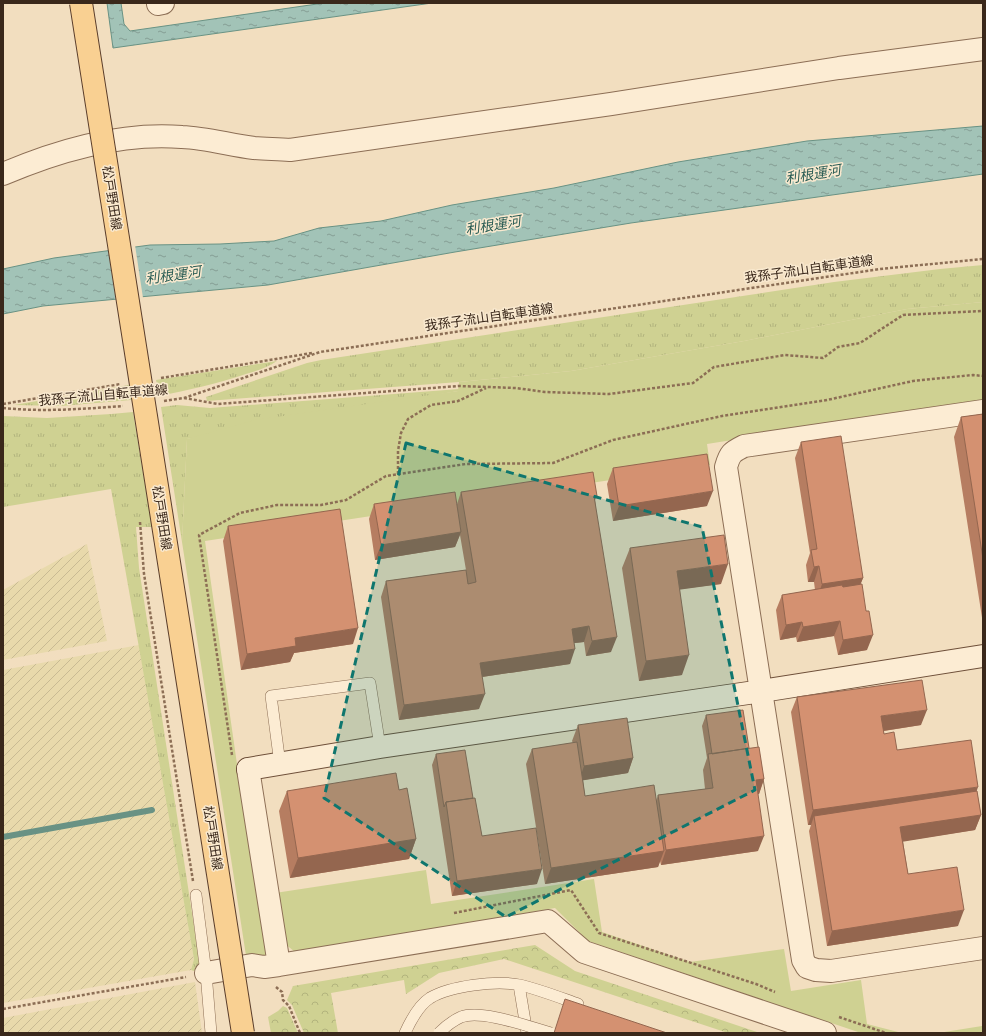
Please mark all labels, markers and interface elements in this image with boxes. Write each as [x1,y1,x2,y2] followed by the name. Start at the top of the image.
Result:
[784,160,845,187] water label: 利根運河
[99,165,125,231] street label: 松戸野田線
[464,211,525,238] water label: 利根運河
[743,252,875,286] street label: 我孫子流山自転車道線
[144,262,205,288] water label: 利根運河
[423,300,555,334] street label: 我孫子流山自転車道線
[37,381,169,409] street label: 我孫子流山自転車道線
[149,485,175,551] street label: 松戸野田線
[200,805,226,871] street label: 松戸野田線

